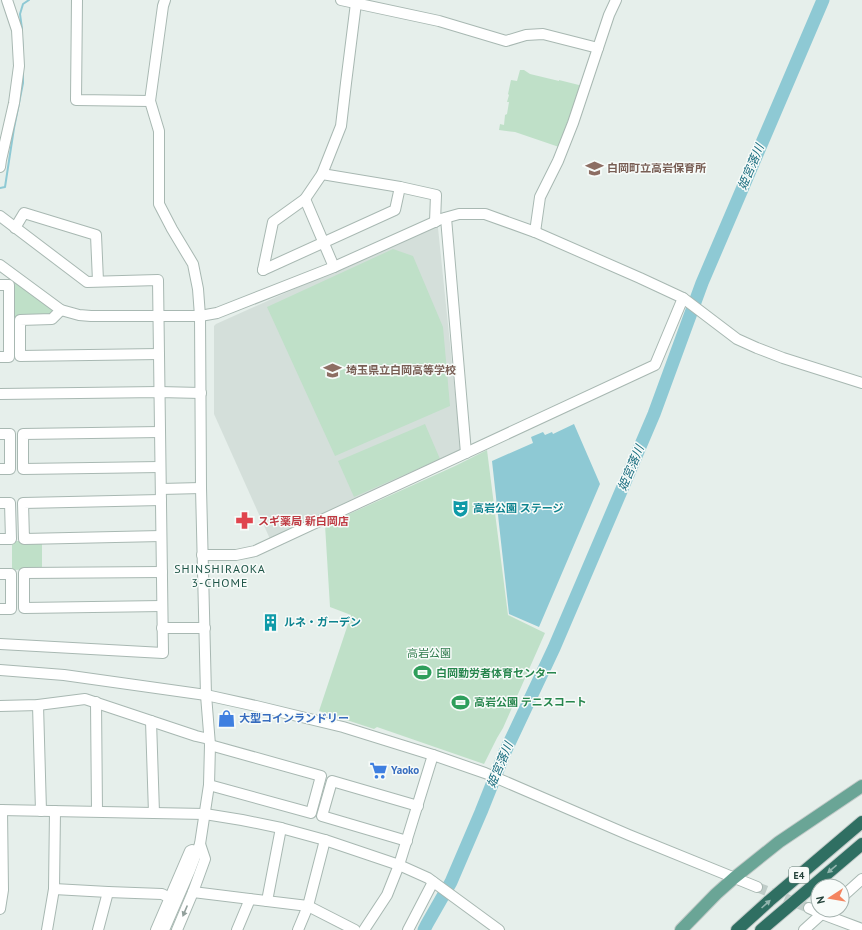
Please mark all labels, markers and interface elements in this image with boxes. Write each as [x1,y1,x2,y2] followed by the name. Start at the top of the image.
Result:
[734,140,768,192] water label: 姫宮落川
[584,158,604,178] school or university icon: 白岡町立高岩保育所
[607,161,706,175] place label: 白岡町立高岩保育所
[323,360,343,380] school or university icon: 埼玉県立白岡高等学校
[346,363,456,377] place label: 埼玉県立白岡高等学校
[614,441,648,493] water label: 姫宮落川
[450,498,470,518] theatre icon: 高岩公園 ステージ
[473,501,564,515] place label: 高岩公園 ステージ
[235,511,255,531] pharmacy icon: スギ薬局 新白岡店
[258,514,349,528] place label: スギ薬局 新白岡店
[174,561,266,590] district label: SHINSHIRAOKA 3-CHOME
[261,612,281,632] building icon: ルネ・ガーデン
[284,615,361,629] place label: ルネ・ガーデン
[407,646,451,660] park label: 高岩公園
[413,663,433,683] sports icon: 白岡勤労者体育センター
[436,666,557,680] place label: 白岡勤労者体育センター
[451,692,471,712] sports icon: 高岩公園 テニスコート
[474,695,587,709] place label: 高岩公園 テニスコート
[216,708,236,728] shop icon: 大型コインランドリー
[239,711,349,725] place label: 大型コインランドリー
[483,738,517,790] water label: 姫宮落川
[368,760,388,780] supermarket icon: Yaoko
[390,763,419,777] place label: Yaoko
[827,864,837,873] one-way arrow
[789,867,809,883] road number: E4
[810,878,850,918] north arrow
[813,895,828,905] text: N
[761,899,771,908] one-way arrow
[182,905,188,916] one-way arrow

